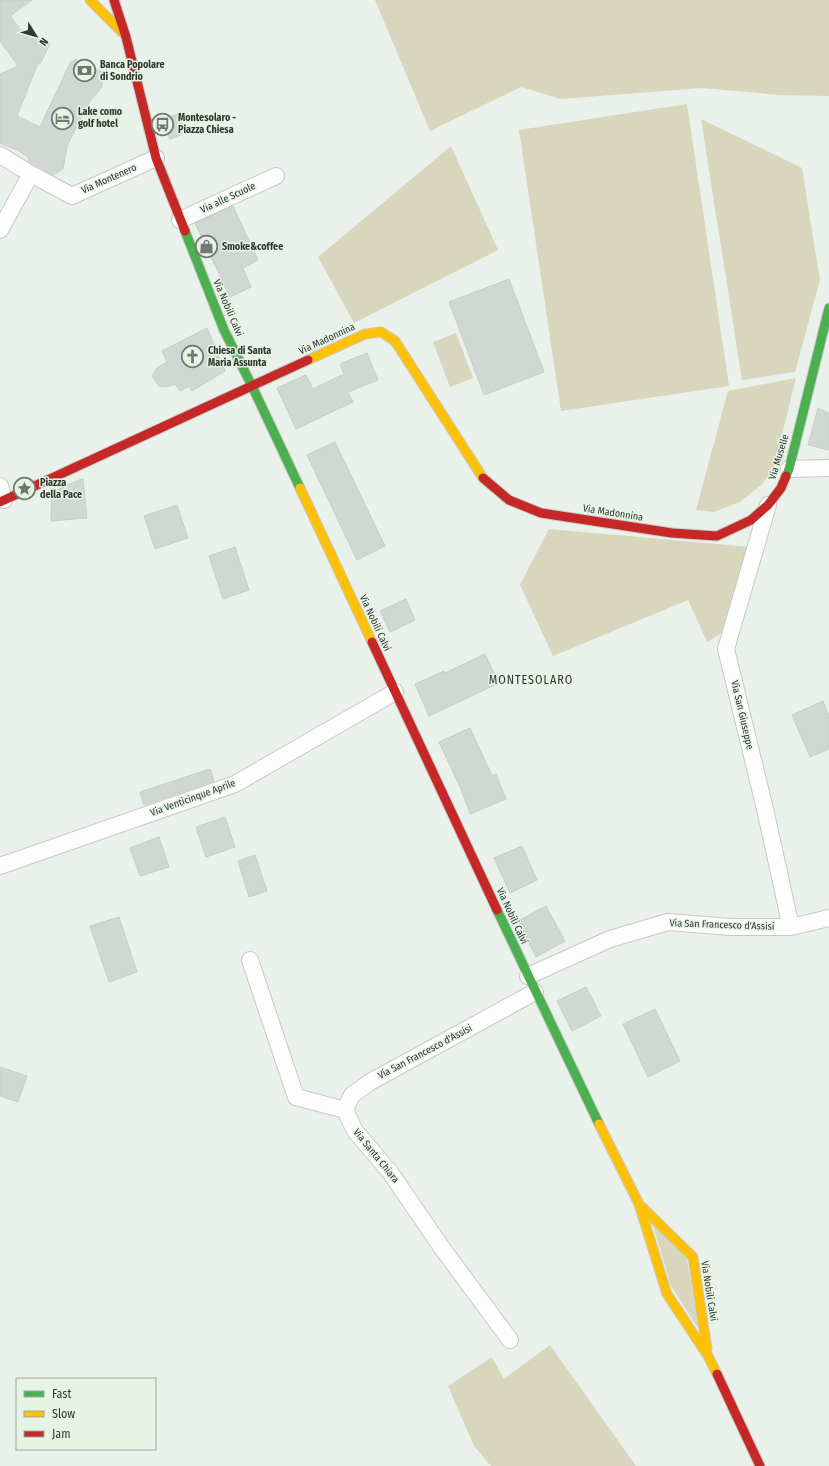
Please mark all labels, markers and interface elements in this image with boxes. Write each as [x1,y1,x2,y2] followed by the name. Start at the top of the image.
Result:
[16,16,56,56] north arrow
[36,35,51,48] text: N
[72,58,98,84] bank icon: Banca Popolare di Sondrio
[100,59,164,83] place label: Banca Popolare di Sondrio
[49,105,75,131] hotel icon: Lake como golf hotel
[78,106,123,130] place label: Lake como golf hotel
[149,111,175,137] bus stop icon: Montesolaro - Piazza Chiesa
[178,112,236,136] place label: Montesolaro - Piazza Chiesa
[79,161,139,197] street label: Via Montenero
[199,180,257,216] street label: Via alle Scuole
[194,234,220,260] shop icon: Smoke&coffee
[222,241,283,253] place label: Smoke&coffee
[211,278,245,338] street label: Via Nobili Calvi
[297,321,357,357] street label: Via Madonnina
[179,344,205,370] church icon: Chiesa di Santa Maria Assunta
[208,345,271,369] place label: Chiesa di Santa Maria Assunta
[766,433,792,481] street label: Via Muselle
[12,476,38,502] place icon: Piazza della Pace
[40,477,82,501] place label: Piazza della Pace
[582,502,644,524] street label: Via Madonnina
[357,593,393,653] street label: Via Nobili Calvi
[489,673,573,687] district label: MONTESOLARO
[728,679,756,751] street label: Via San Giuseppe
[149,777,237,819] street label: Via Venticinque Aprile
[494,886,530,946] street label: Via Nobili Calvi
[669,917,775,933] street label: Via San Francesco d'Assisi
[376,1022,474,1082] street label: Via San Francesco d'Assisi
[351,1126,402,1186] street label: Via Santa Chiara
[698,1260,720,1322] street label: Via Nobili Calvi
[16,1378,156,1450] legend
[52,1387,71,1401] text: Fast
[52,1407,75,1421] text: Slow
[52,1427,70,1441] text: Jam

